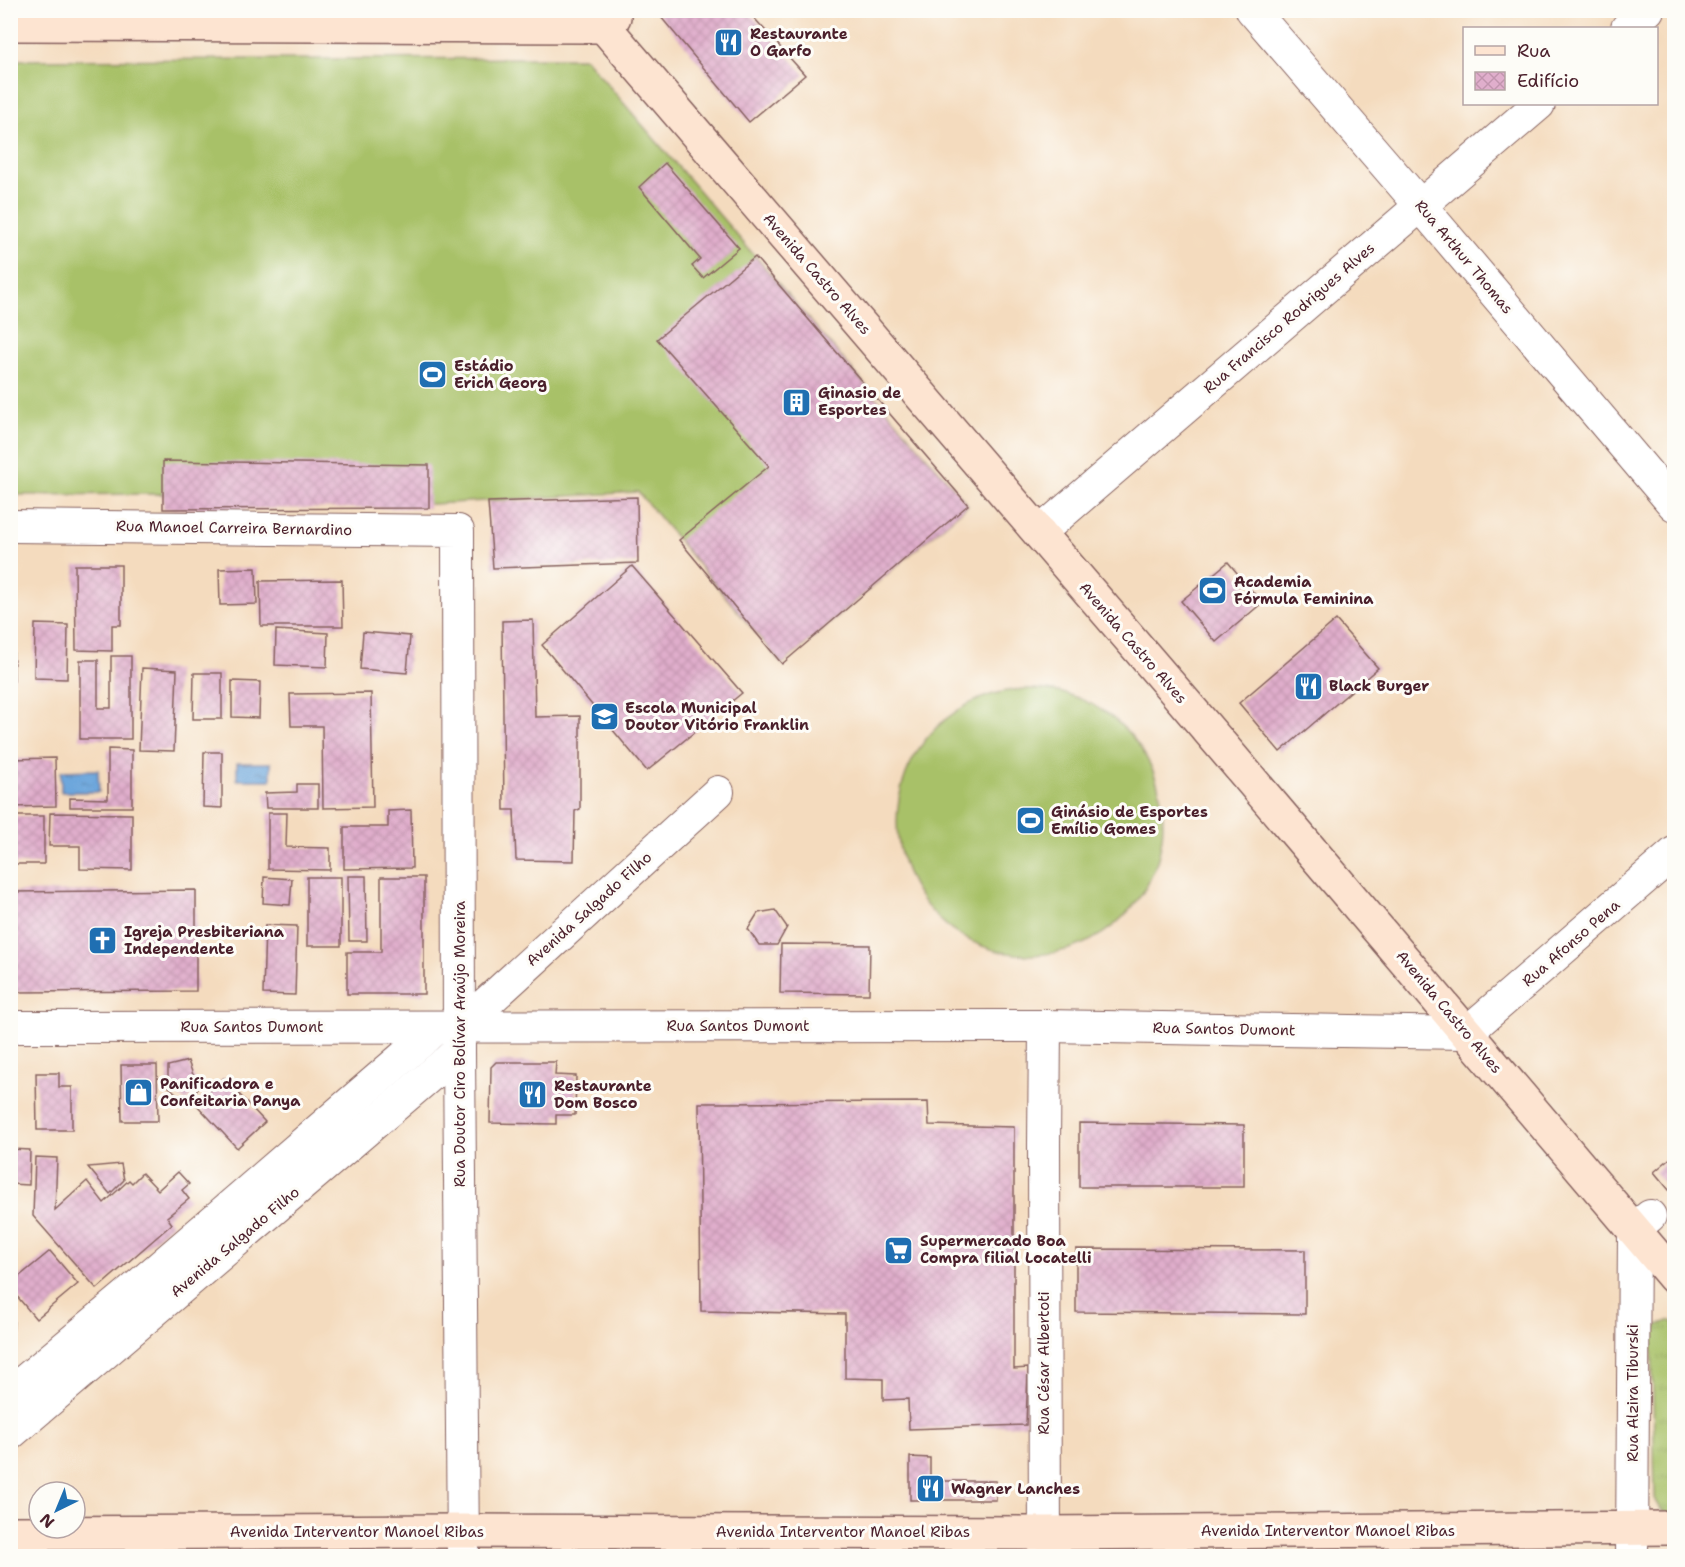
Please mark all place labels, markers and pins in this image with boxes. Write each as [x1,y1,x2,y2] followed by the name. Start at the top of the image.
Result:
[750,24,848,61] place label: Restaurante O Garfo
[713,27,745,59] restaurant icon: Restaurante O Garfo
[454,356,547,393] place label: Estádio Erich Georg
[417,359,449,391] sports icon: Estádio Erich Georg
[818,383,901,420] place label: Ginasio de Esportes
[781,386,813,418] building icon: Ginasio de Esportes
[1234,572,1374,609] place label: Academia Fórmula Feminina
[1197,575,1229,607] sports icon: Academia Fórmula Feminina
[1292,670,1324,702] restaurant icon: Black Burger
[1329,676,1429,696] place label: Black Burger
[625,698,809,735] place label: Escola Municipal Doutor Vitório Franklin
[588,701,620,733] school or university icon: Escola Municipal Doutor Vitório Franklin
[1051,802,1208,839] place label: Ginásio de Esportes Emílio Gomes
[1014,805,1046,837] sports icon: Ginásio de Esportes Emílio Gomes
[124,922,285,959] place label: Igreja Presbiteriana Independente
[87,925,119,957] church icon: Igreja Presbiteriana Independente
[160,1074,301,1111] place label: Panificadora e Confeitaria Panya
[554,1076,652,1113] place label: Restaurante Dom Bosco
[123,1077,155,1109] shop icon: Panificadora e Confeitaria Panya
[517,1079,549,1111] restaurant icon: Restaurante Dom Bosco
[920,1231,1092,1268] place label: Supermercado Boa Compra filial Locatelli
[883,1234,915,1266] supermarket icon: Supermercado Boa Compra filial Locatelli
[914,1473,946,1505] restaurant icon: Wagner Lanches
[951,1479,1080,1499] place label: Wagner Lanches

